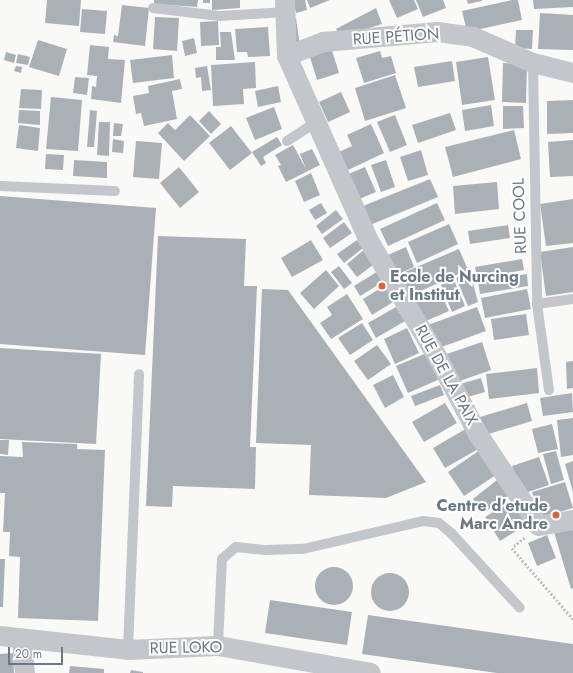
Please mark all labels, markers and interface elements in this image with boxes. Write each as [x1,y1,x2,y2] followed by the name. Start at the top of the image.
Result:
[352,24,440,50] street label: RUE PÉTION
[509,178,531,254] street label: RUE COOL
[390,267,519,305] place label: Ecole de Nurcing et Institut
[377,281,387,291] marker: Ecole de Nurcing et Institut
[411,322,481,428] street label: RUE DE LA PAIX
[437,496,548,534] place label: Centre d'etude Marc Andre
[551,510,561,520] marker: Centre d'etude Marc Andre
[149,638,223,658] street label: RUE LOKO
[10,639,65,665] scale bar
[15,645,42,663] text: 20 m

